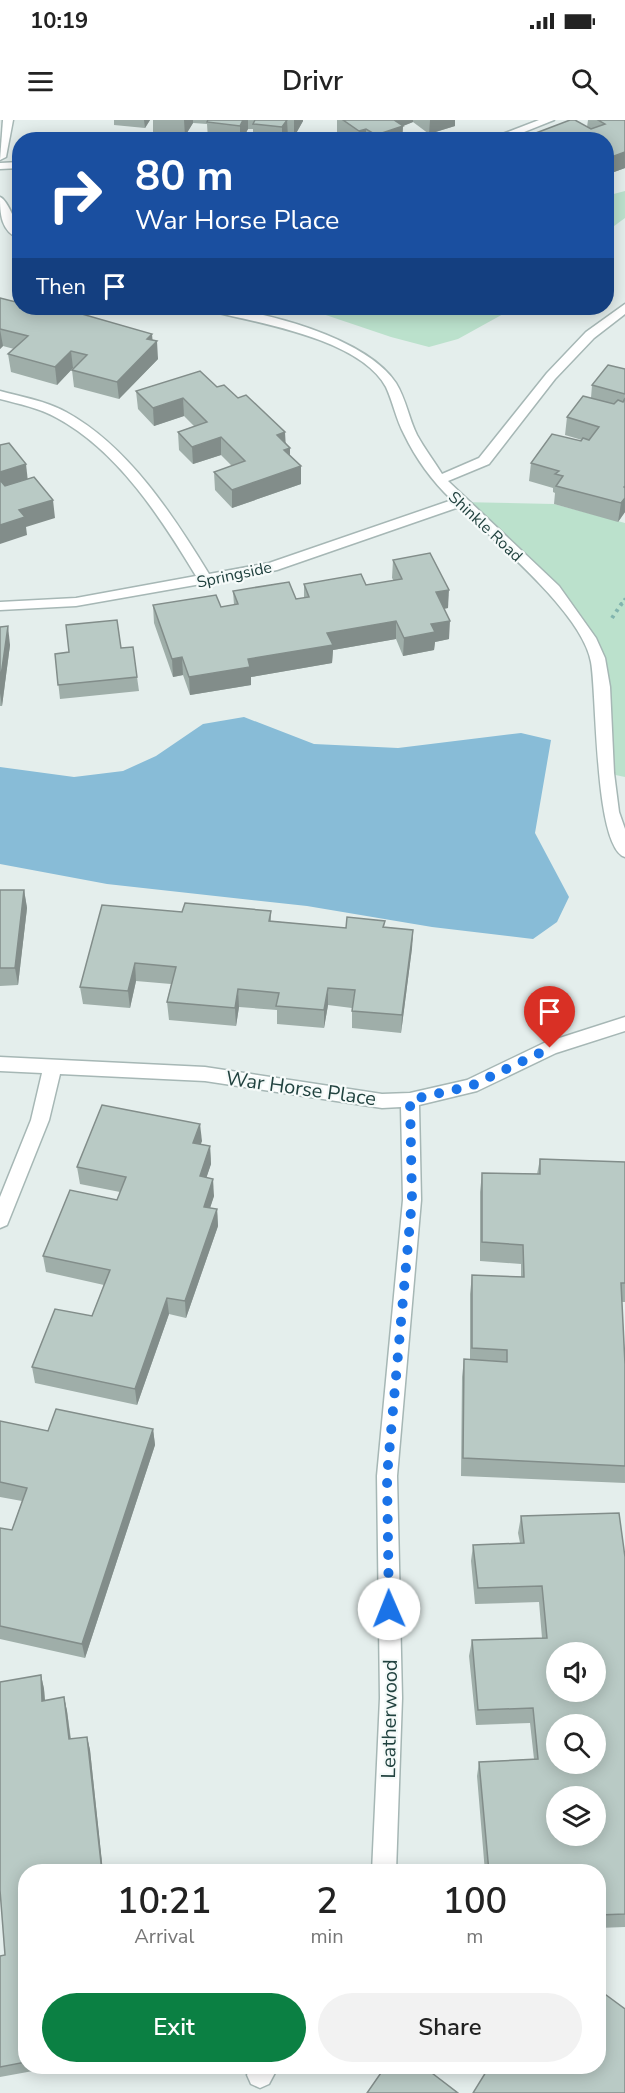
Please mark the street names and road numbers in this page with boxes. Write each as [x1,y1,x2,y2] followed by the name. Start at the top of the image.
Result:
[443,487,527,567] street label: Shinkle Road
[195,556,274,594] street label: Springside
[224,1065,378,1112] street label: War Horse Place
[375,1659,404,1779] street label: Leatherwood

